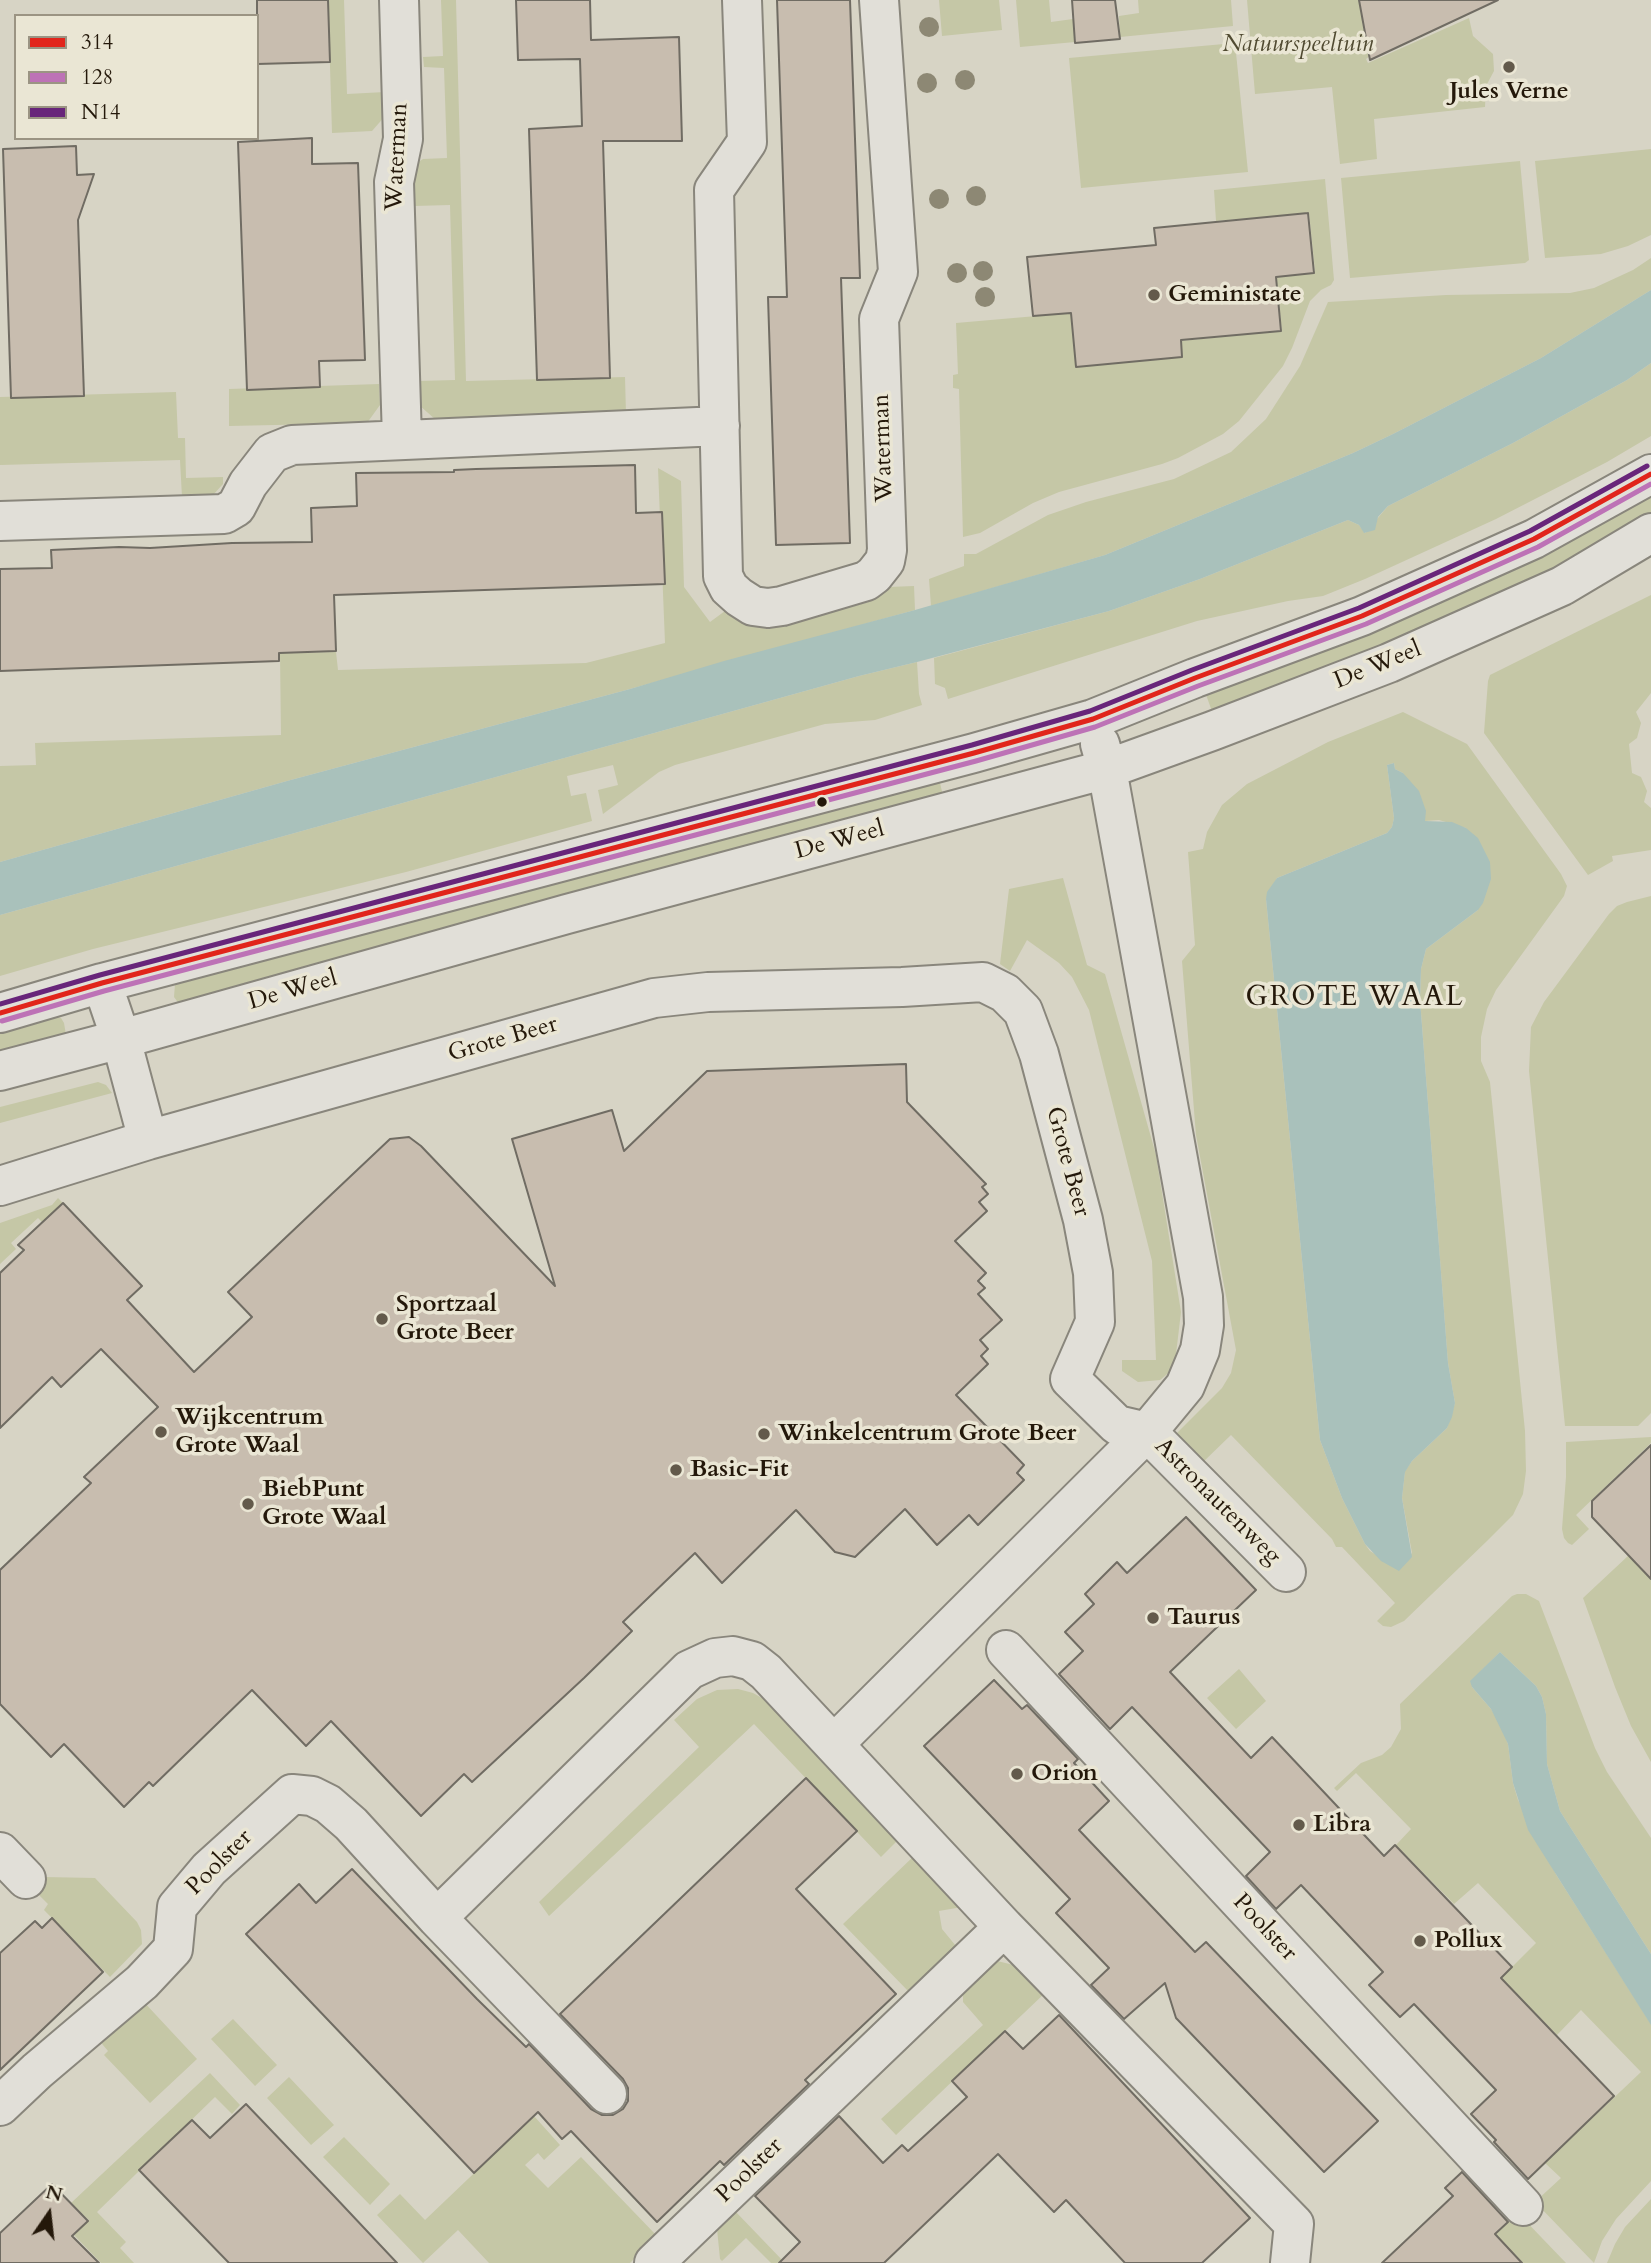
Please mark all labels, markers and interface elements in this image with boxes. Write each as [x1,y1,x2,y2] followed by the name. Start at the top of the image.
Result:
[14,14,259,140] legend
[81,28,113,57] text: 314
[1223,31,1373,59] park label: Natuurspeeltuin
[1501,59,1517,75] marker: Jules Verne
[81,63,113,92] text: 128
[1449,78,1569,106] place label: Jules Verne
[81,98,120,127] text: N14
[381,102,415,212] street label: Waterman
[1168,281,1302,309] place label: Geministate
[1146,287,1162,303] marker: Geministate
[868,393,900,503] street label: Waterman
[1330,636,1426,696] street label: De Weel
[815,795,829,809] unlabelled marker
[792,815,888,867] street label: De Weel
[245,965,341,1017] street label: De Weel
[1247,982,1463,1016] district label: GROTE WAAL
[445,1011,561,1069] street label: Grote Beer
[1039,1104,1095,1220] street label: Grote Beer
[396,1291,514,1347] place label: Sportzaal Grote Beer
[374,1311,390,1327] marker: Sportzaal Grote Beer
[175,1404,324,1460] place label: Wijkcentrum Grote Waal
[778,1420,1076,1448] place label: Winkelcentrum Grote Beer
[153,1424,169,1440] marker: Wijkcentrum Grote Waal
[756,1426,772,1442] marker: Winkelcentrum Grote Beer
[1148,1433,1286,1571] street label: Astronautenweg
[690,1456,789,1484] place label: Basic-Fit
[668,1462,684,1478] marker: Basic-Fit
[262,1476,386,1532] place label: BiebPunt Grote Waal
[240,1496,256,1512] marker: BiebPunt Grote Waal
[1167,1604,1240,1632] place label: Taurus
[1145,1610,1161,1626] marker: Taurus
[1031,1760,1098,1788] place label: Orion
[1009,1766,1025,1782] marker: Orion
[1313,1811,1371,1839] place label: Libra
[1291,1817,1307,1833] marker: Libra
[181,1824,259,1902] street label: Poolster
[1226,1888,1302,1968] street label: Poolster
[1434,1927,1503,1955] place label: Pollux
[1412,1933,1428,1949] marker: Pollux
[711,2132,789,2210] street label: Poolster
[14,2179,84,2249] north arrow
[43,2179,65,2208] text: N

